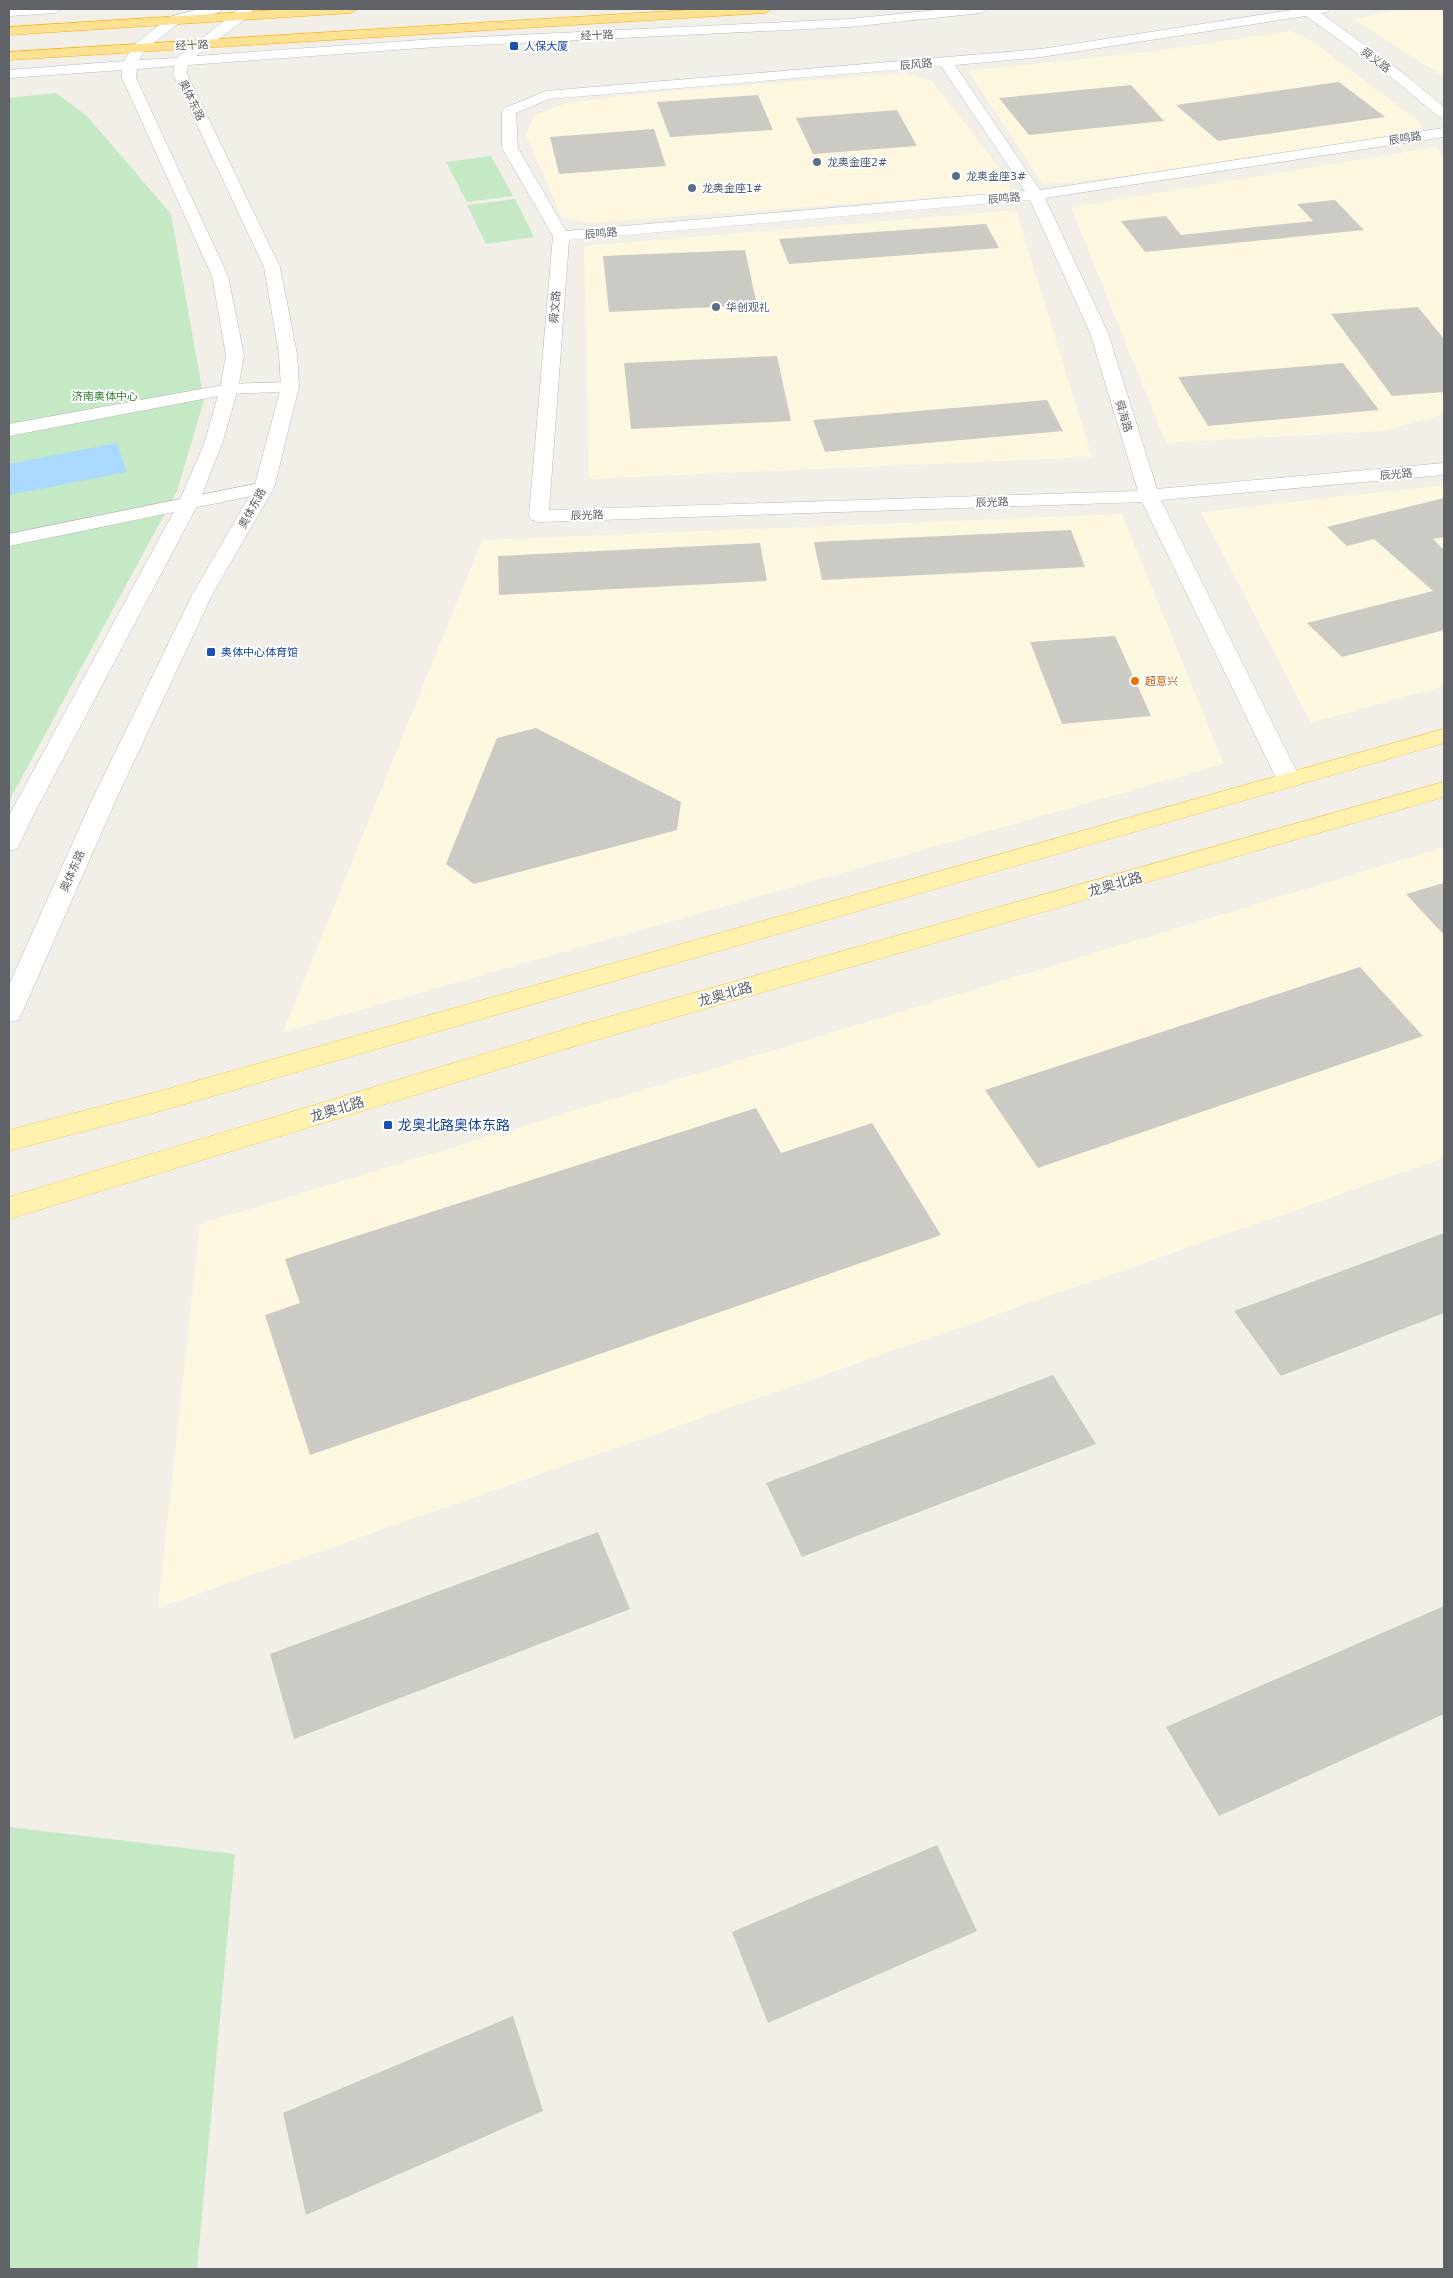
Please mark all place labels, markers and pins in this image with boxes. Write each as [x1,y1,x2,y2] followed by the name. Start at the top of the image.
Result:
[508,40,520,52] marker: 人保大厦
[524,40,568,53] place label: 人保大厦
[811,156,823,168] marker: 龙奥金座2#
[827,156,887,169] place label: 龙奥金座2#
[950,170,962,182] marker: 龙奥金座3#
[966,170,1026,183] place label: 龙奥金座3#
[686,182,698,194] marker: 龙奥金座1#
[702,182,762,195] place label: 龙奥金座1#
[710,301,722,313] marker: 华创观礼
[726,301,770,314] place label: 华创观礼
[205,646,217,658] marker: 奥体中心体育馆
[221,646,298,659] place label: 奥体中心体育馆
[1129,675,1141,687] marker: 超意兴
[1145,675,1178,688] place label: 超意兴
[398,1117,510,1133] place label: 龙奥北路奥体东路
[382,1119,394,1131] marker: 龙奥北路奥体东路

